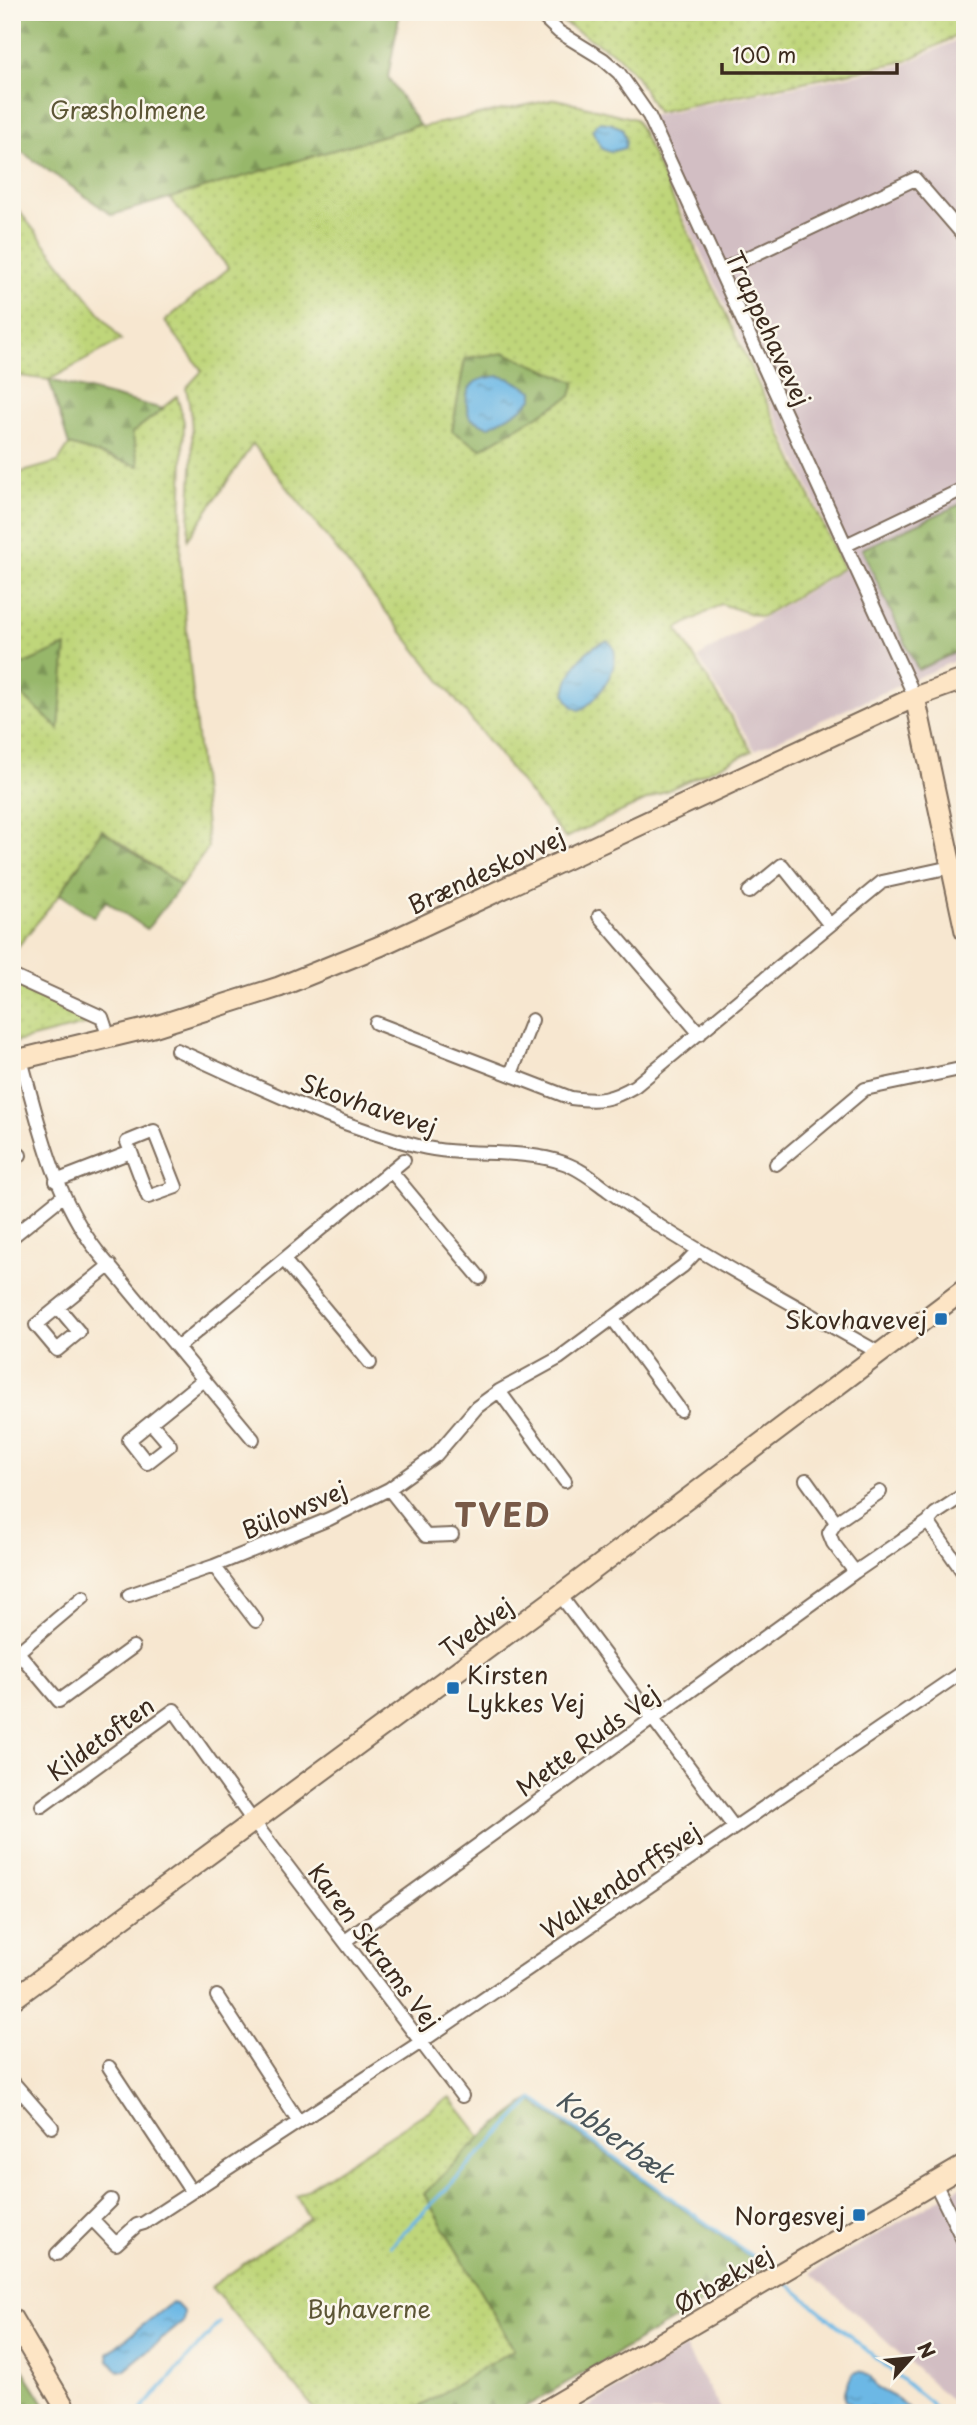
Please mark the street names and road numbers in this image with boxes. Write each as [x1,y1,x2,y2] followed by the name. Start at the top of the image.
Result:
[717,244,821,412] street label: Trappehavevej
[402,818,570,922] street label: Brændeskovvej
[296,1064,442,1144] street label: Skovhavevej
[236,1471,352,1547] street label: Bülowsvej
[432,1588,520,1666] street label: Tvedvej
[508,1676,666,1804] street label: Mette Ruds Vej
[39,1687,161,1789] street label: Kildetoften
[533,1813,707,1947] street label: Walkendorffsvej
[300,1855,450,2037] street label: Karen Skrams Vej
[667,2236,779,2322] street label: Ørbækvej

